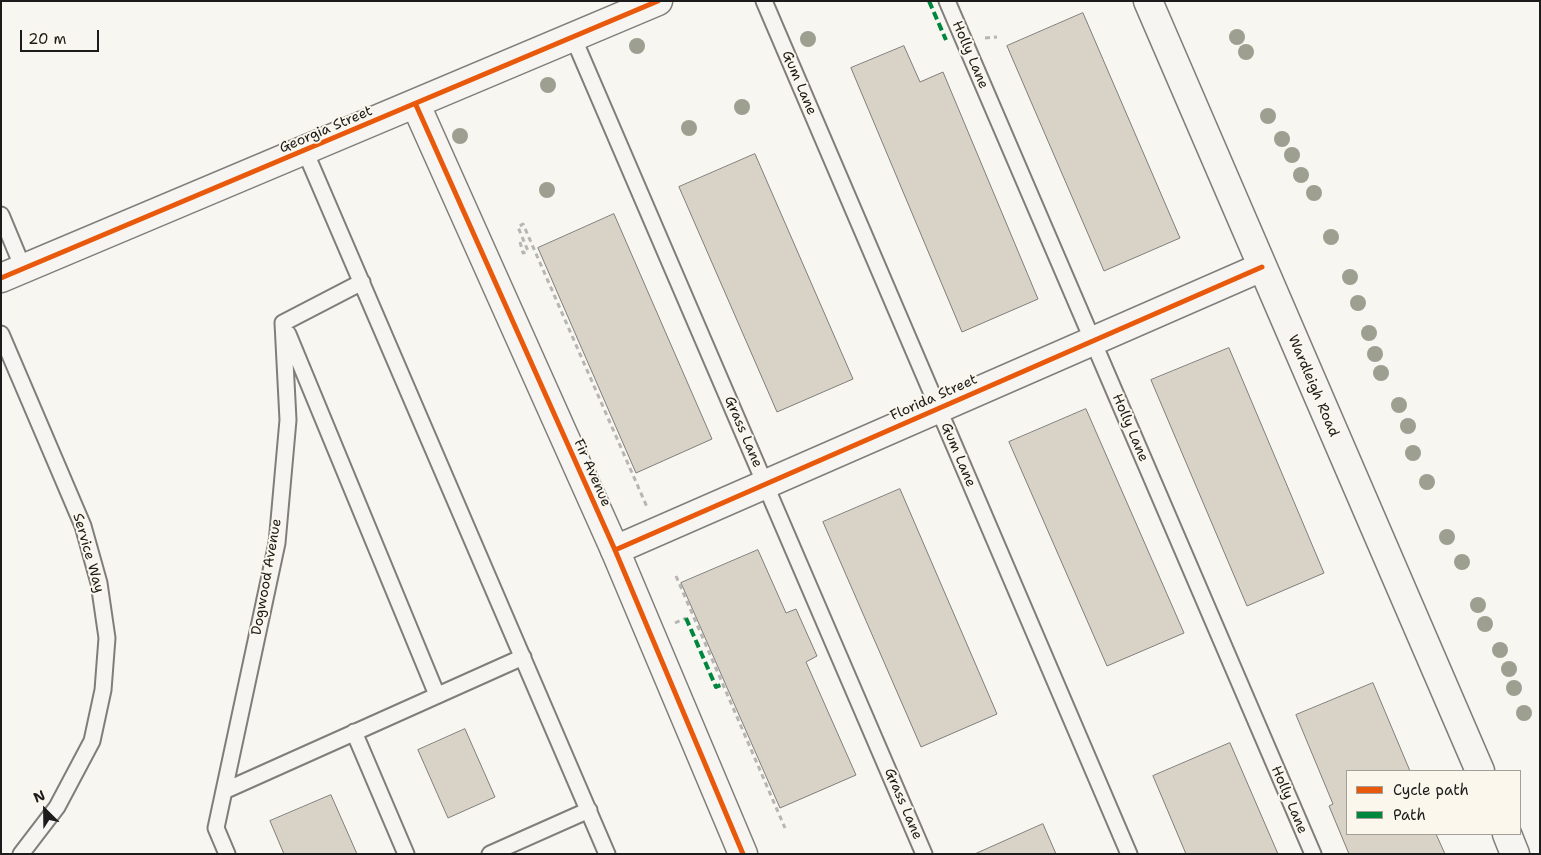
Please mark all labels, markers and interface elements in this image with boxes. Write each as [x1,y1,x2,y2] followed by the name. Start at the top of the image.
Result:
[948,19,992,91] street label: Holly Lane
[22,20,101,52] scale bar
[28,29,67,49] text: 20 m
[778,48,820,118] street label: Gum Lane
[277,103,375,157] street label: Georgia Street
[1284,333,1342,439] street label: Wardleigh Road
[888,371,980,425] street label: Florida Street
[1108,392,1152,464] street label: Holly Lane
[720,394,766,470] street label: Grass Lane
[937,420,979,490] street label: Gum Lane
[570,437,614,509] street label: Fir Avenue
[69,511,107,595] street label: Service Way
[248,517,286,637] street label: Dogwood Avenue
[1267,764,1311,836] street label: Holly Lane
[880,766,926,842] street label: Grass Lane
[1346,770,1521,835] legend
[1393,780,1469,800] text: Cycle path
[20,785,70,835] north arrow
[31,786,48,807] text: N
[1393,805,1426,825] text: Path

